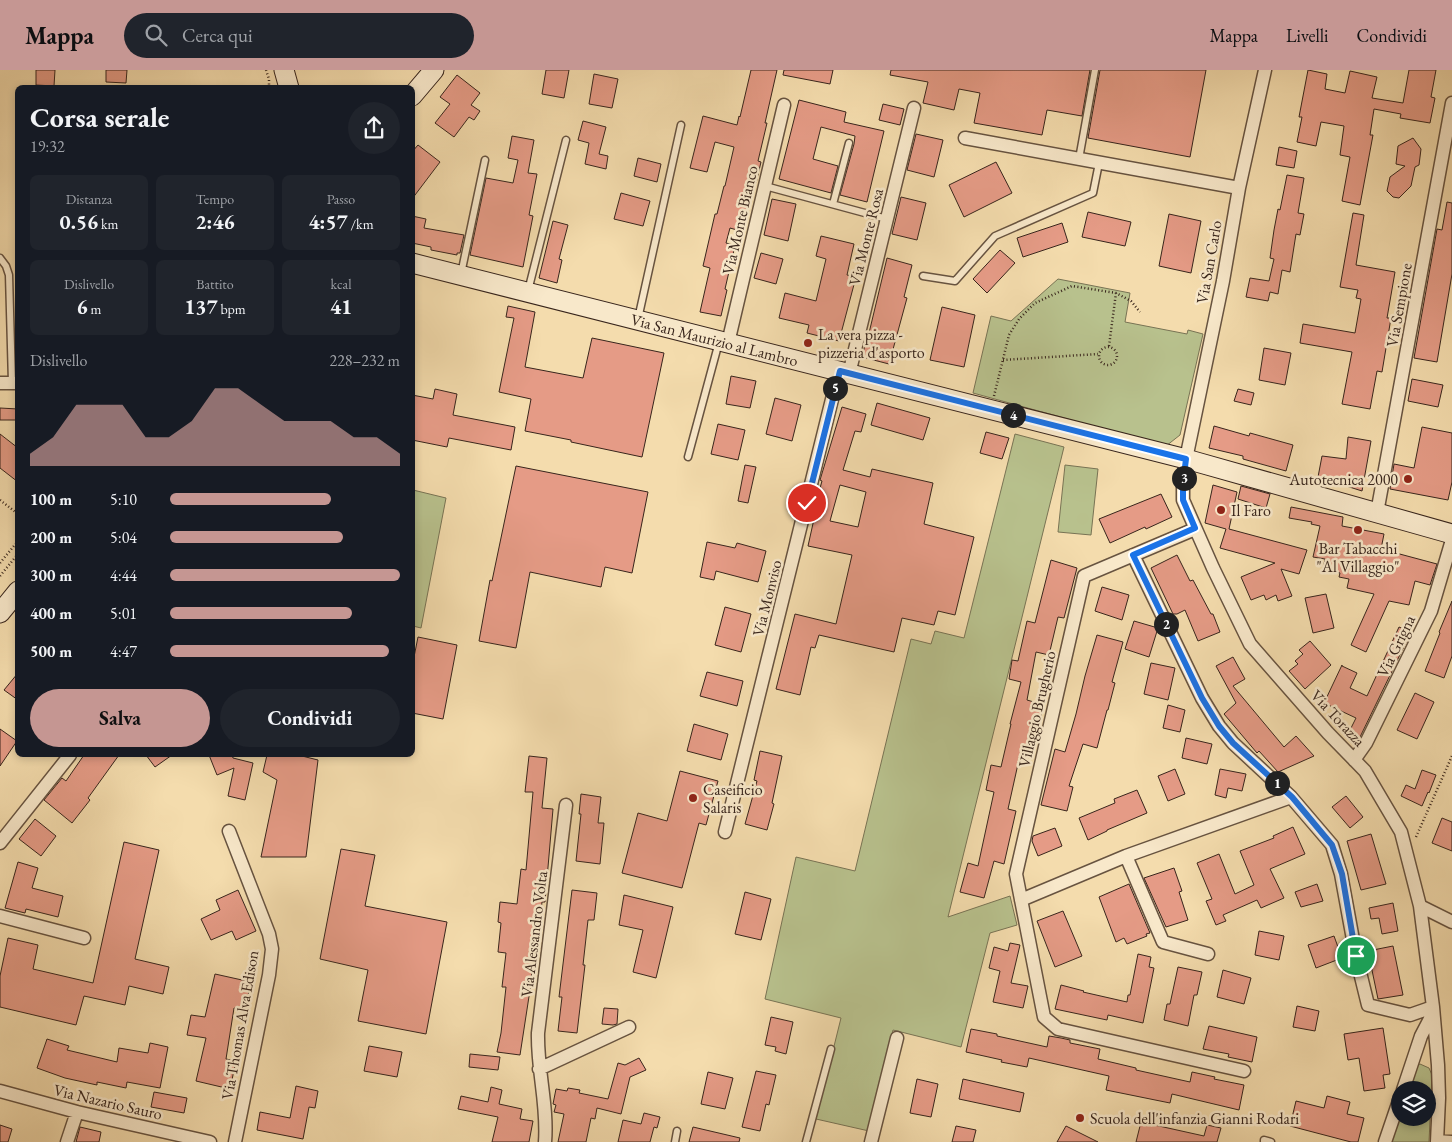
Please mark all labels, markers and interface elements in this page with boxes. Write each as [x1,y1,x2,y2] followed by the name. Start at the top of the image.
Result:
[124,13,474,58] search box
[25,20,94,51] text: Mappa
[142,21,170,49] icon: search
[182,23,253,48] text: Cerca qui
[1209,24,1258,47] text: Mappa
[1286,24,1328,47] text: Livelli
[1356,24,1427,47] text: Condividi
[30,99,169,135] text: Corsa serale
[348,102,400,154] button: share
[30,136,65,157] text: 19:32
[717,163,763,277] street label: Via Monte Bianco
[844,185,888,288] street label: Via Monte Rosa
[66,190,112,208] text: Distanza
[196,190,234,208] text: Tempo
[327,190,355,208] text: Passo
[60,208,98,235] text: 0.56
[195,208,235,235] text: 2:46
[308,208,348,235] text: 4:57
[98,215,118,233] text: km
[348,215,374,233] text: /km
[1191,219,1227,305] street label: Via San Carlo
[1381,261,1417,349] street label: Via Sempione
[64,275,114,293] text: Dislivello
[196,275,234,293] text: Battito
[331,275,352,293] text: kcal
[77,293,88,320] text: 6
[184,293,218,320] text: 137
[330,293,352,320] text: 41
[88,300,101,318] text: m
[218,300,246,318] text: bpm
[629,308,800,371] street label: Via San Maurizio al Lambro
[818,324,925,363] place label: La vera pizza - pizzeria d'asporto
[802,337,814,349] marker: La vera pizza - pizzeria d'asporto
[30,350,87,371] text: Dislivello
[329,350,400,371] text: 228–232 m
[822,376,848,400] pin: 5
[832,379,839,397] text: 5
[1000,402,1026,428] pin: 4
[1010,406,1017,424] text: 4
[1172,466,1196,490] pin: 3
[1181,469,1188,487] text: 3
[1288,469,1398,490] place label: Autotecnica 2000
[1402,473,1414,485] marker: Autotecnica 2000
[786,482,828,524] pin
[30,489,72,510] text: 100 m
[110,489,137,510] text: 5:10
[793,489,821,517] icon: check
[1231,500,1271,521] place label: Il Faro
[1215,504,1227,516] marker: Il Faro
[1352,524,1364,536] marker: Bar Tabacchi "Al Villaggio"
[30,527,72,548] text: 200 m
[110,527,137,548] text: 5:04
[1317,538,1399,577] place label: Bar Tabacchi "Al Villaggio"
[747,558,787,638] street label: Via Monviso
[30,565,72,586] text: 300 m
[110,565,137,586] text: 4:44
[30,603,72,624] text: 400 m
[110,603,137,624] text: 5:01
[1372,611,1420,681] street label: Via Grigna
[1154,612,1178,636] pin: 2
[1163,615,1170,633] text: 2
[30,641,72,662] text: 500 m
[110,641,137,662] text: 4:47
[1013,649,1061,769] street label: Villaggio Brugherio
[1306,685,1370,751] street label: Via Torazza
[30,689,210,747] button: Salva
[220,689,400,747] button: Condividi
[1264,770,1290,796] pin: 1
[1274,774,1281,792] text: 1
[703,779,763,818] place label: Caseificio Salaris
[687,792,699,804] marker: Caseificio Salaris
[516,869,552,998] street label: Via Alessandro Volta
[1335,935,1377,977] pin
[1342,942,1370,970] icon: arrive
[217,948,264,1101] street label: Via Thomas Alva Edison
[52,1079,165,1125] street label: Via Nazario Sauro
[1391,1081,1436,1126] map controls
[1391,1081,1436,1126] button: layers
[1090,1108,1299,1129] place label: Scuola dell'infanzia Gianni Rodari
[1074,1112,1086,1124] marker: Scuola dell'infanzia Gianni Rodari

